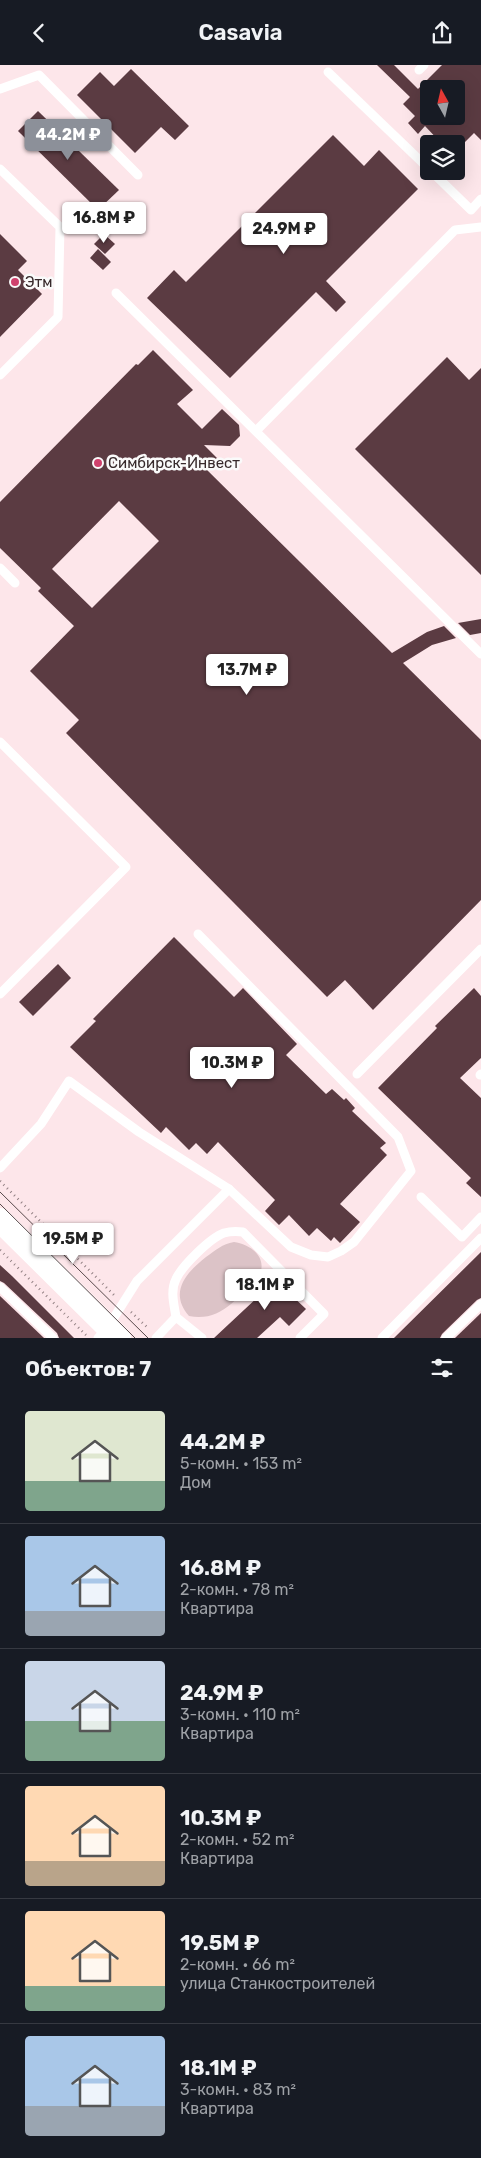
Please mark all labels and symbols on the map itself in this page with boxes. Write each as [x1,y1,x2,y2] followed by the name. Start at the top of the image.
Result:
[420,80,465,125] north arrow
[22,119,114,161] pin: 44.2M ₽
[58,201,150,244] pin: 16.8M ₽
[238,213,330,255] pin: 24.9M ₽
[25,273,53,291] place label: Этм
[9,276,21,288] marker: Этм
[108,454,240,472] place label: Симбирск-Инвест
[92,457,104,469] marker: Симбирск-Инвест
[201,653,293,696] pin: 13.7M ₽
[186,1047,278,1089] pin: 10.3M ₽
[27,1223,119,1265] pin: 19.5M ₽
[219,1269,311,1311] pin: 18.1M ₽

